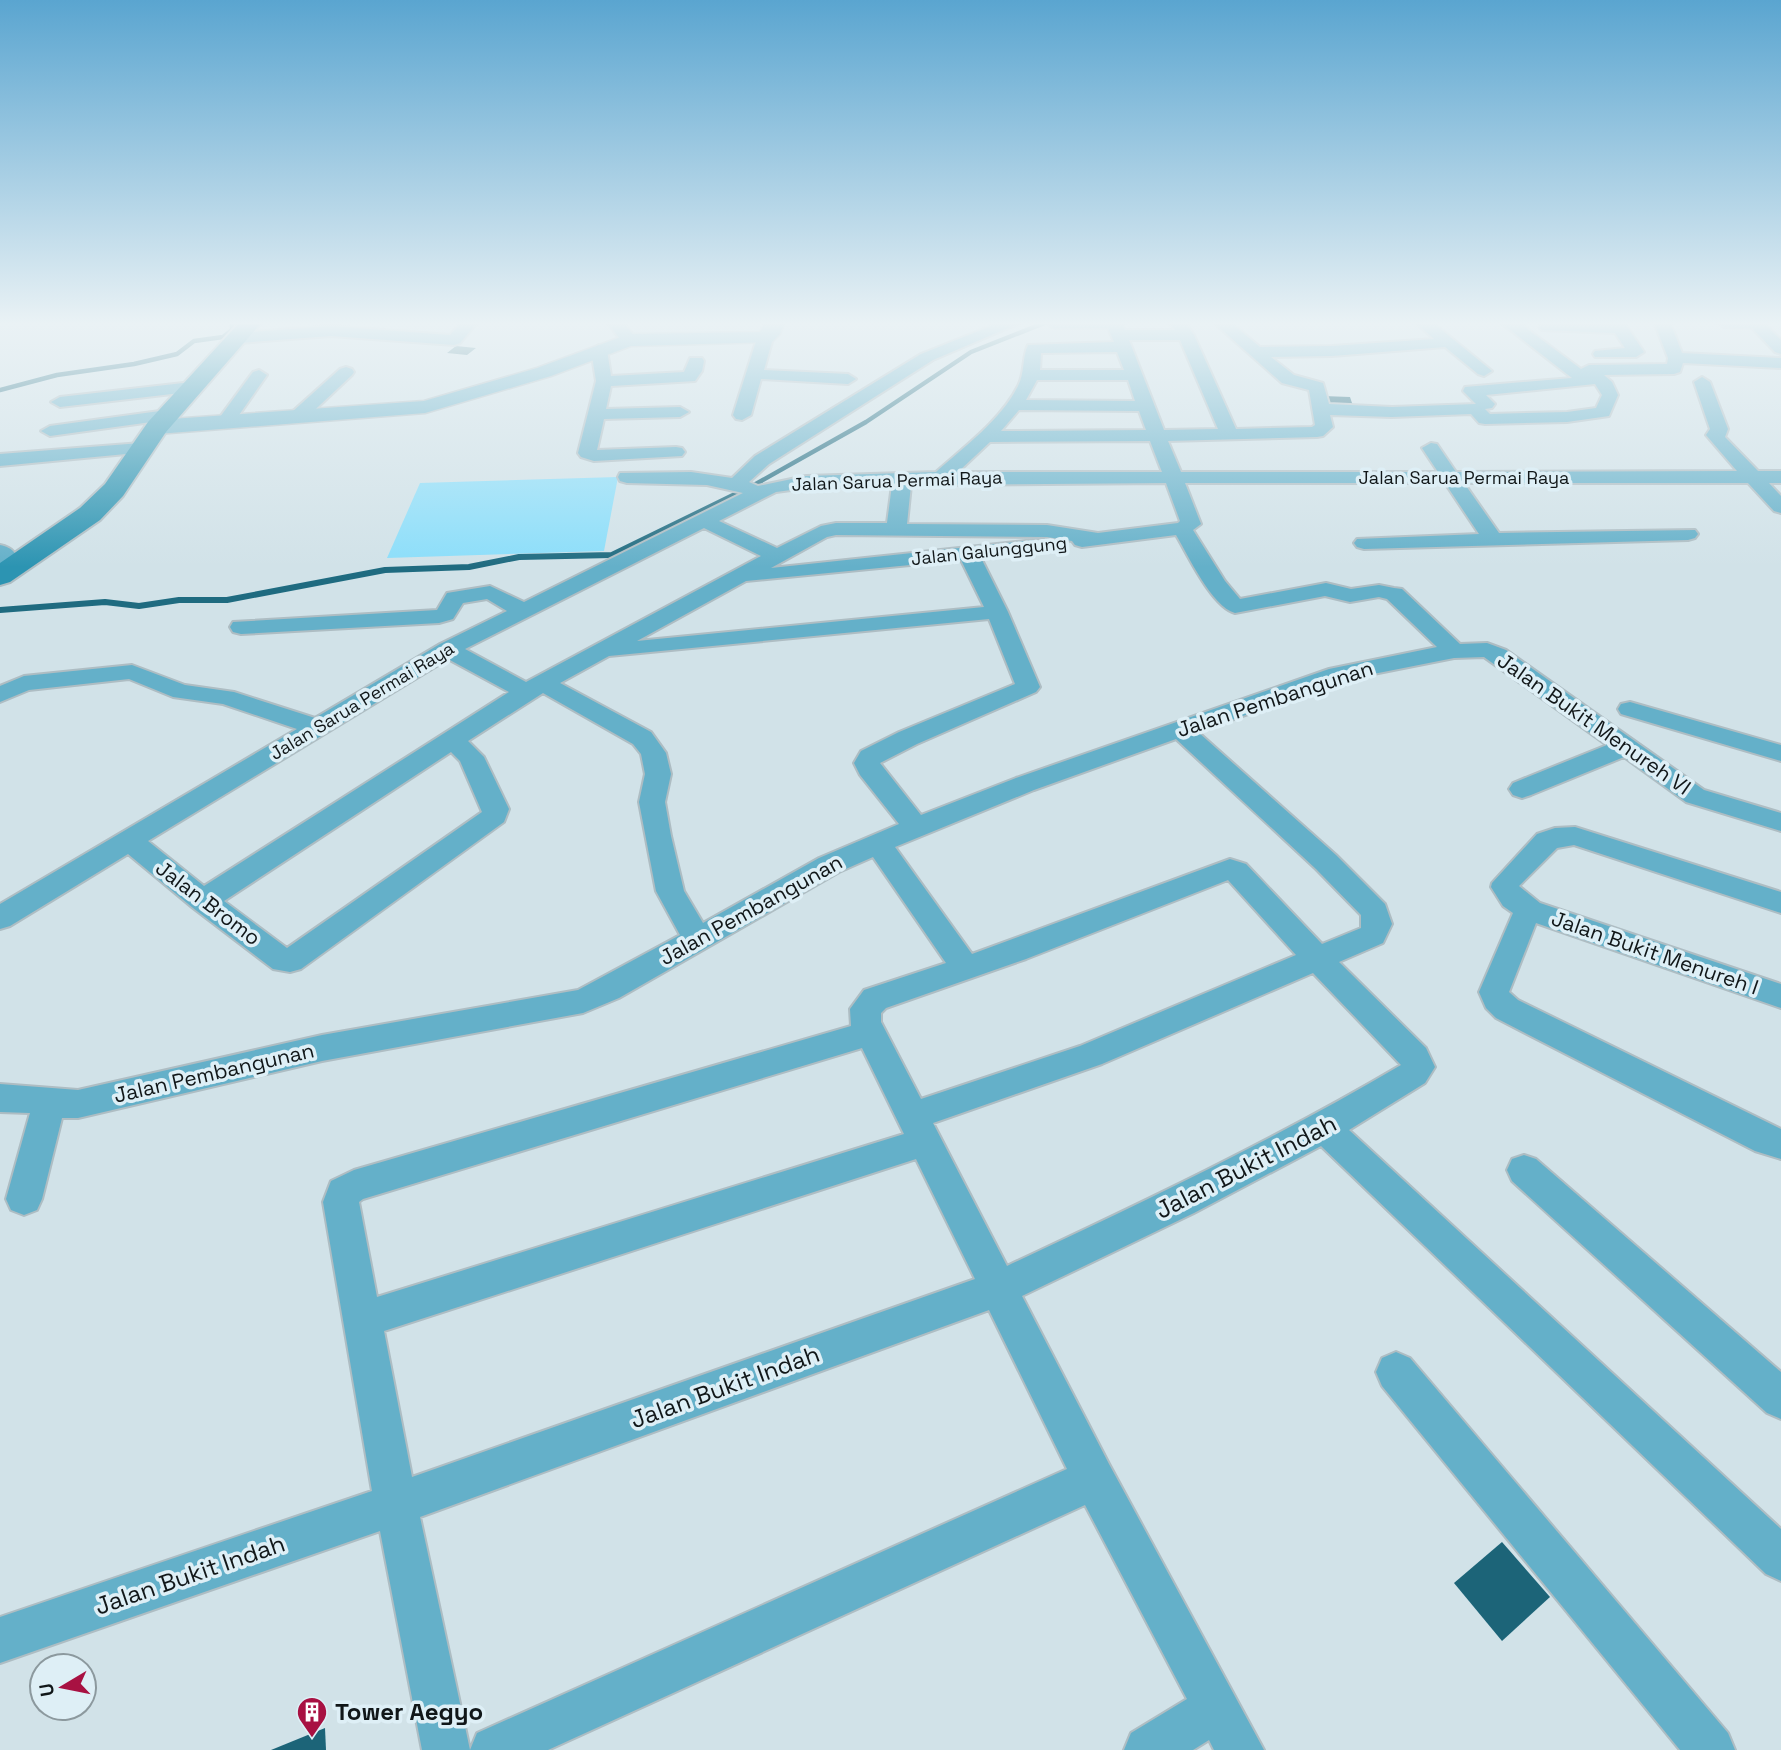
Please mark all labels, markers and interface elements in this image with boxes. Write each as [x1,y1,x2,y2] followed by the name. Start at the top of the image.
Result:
[791,465,1003,496] street label: Jalan Sarua Permai Raya
[1359,466,1569,489] street label: Jalan Sarua Permai Raya
[910,531,1068,570] street label: Jalan Galunggung
[265,636,458,765] street label: Jalan Sarua Permai Raya
[1492,647,1696,801] street label: Jalan Bukit Menureh VI
[1173,654,1376,743] street label: Jalan Pembangunan
[655,848,847,971] street label: Jalan Pembangunan
[150,854,266,951] street label: Jalan Bromo
[1548,904,1762,1001] street label: Jalan Bukit Menureh I
[111,1036,317,1109] street label: Jalan Pembangunan
[1150,1108,1342,1226] street label: Jalan Bukit Indah
[626,1338,824,1435] street label: Jalan Bukit Indah
[91,1527,289,1622] street label: Jalan Bukit Indah
[28,1652,98,1722] north arrow
[33,1681,60,1698] text: U
[295,1695,329,1739] building icon: Tower Aegyo
[335,1696,483,1727] place label: Tower Aegyo

